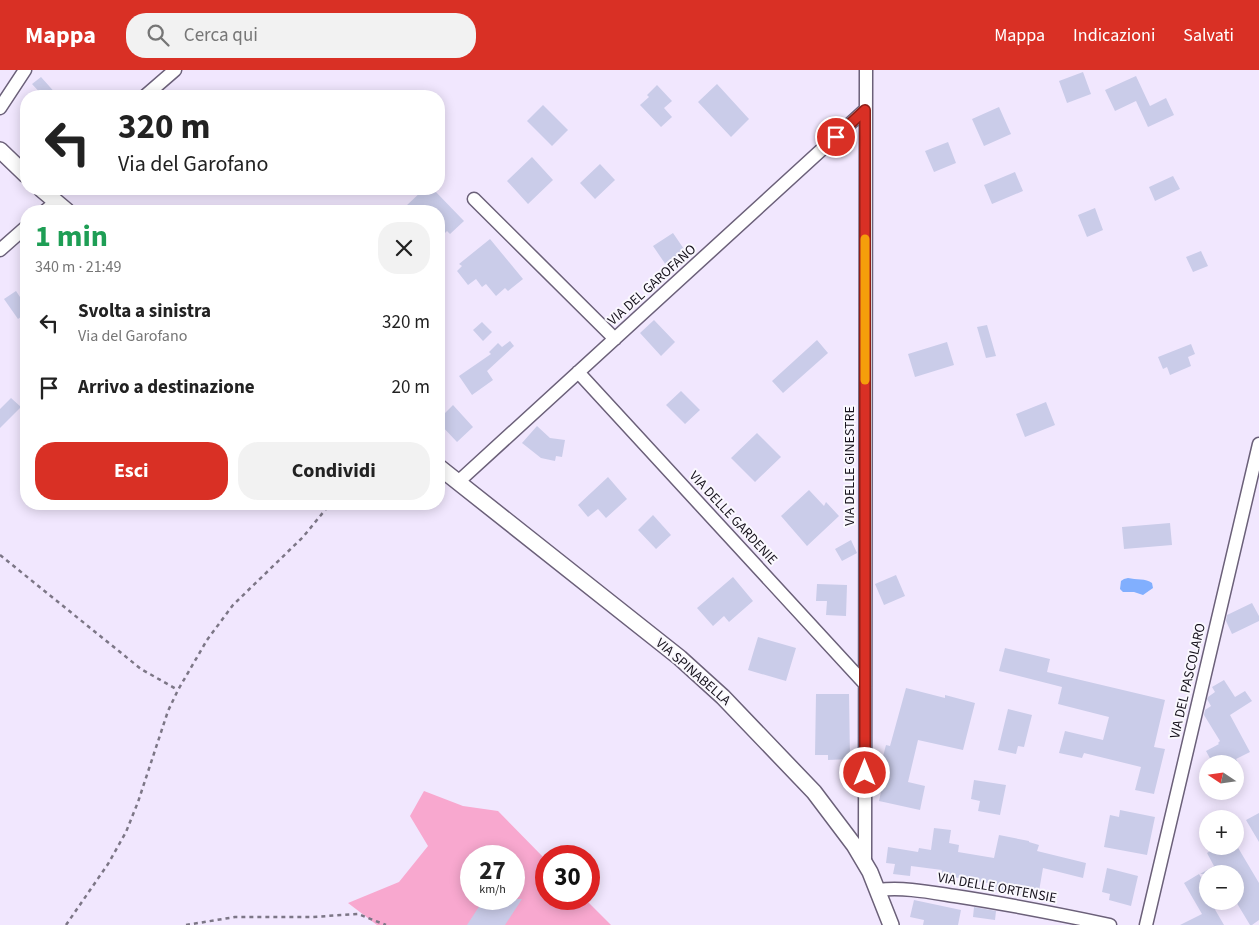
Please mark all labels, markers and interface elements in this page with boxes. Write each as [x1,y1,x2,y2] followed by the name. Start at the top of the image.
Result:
[126,13,476,58] search box
[25,18,96,53] text: Mappa
[144,21,172,49] icon: search
[184,22,258,49] text: Cerca qui
[994,23,1045,48] text: Mappa
[1073,23,1155,48] text: Indicazioni
[1183,23,1234,48] text: Salvati
[118,102,210,152] text: 320 m
[35,110,100,175] icon: left
[815,116,857,158] pin
[822,123,850,151] icon: arrive
[118,148,268,180] text: Via del Garofano
[35,215,108,258] text: 1 min
[378,222,430,274] button: close
[603,240,701,330] street label: VIA DEL GAROFANO
[35,256,122,278] text: 340 m · 21:49
[78,298,211,325] text: Svolta a sinistra
[35,309,63,337] icon: left
[382,309,430,336] text: 320 m
[78,325,187,347] text: Via del Garofano
[35,374,63,402] icon: arrive
[78,374,255,401] text: Arrivo a destinazione
[392,374,430,401] text: 20 m
[840,406,860,526] street label: VIA DELLE GINESTRE
[35,442,228,500] button: Esci
[238,442,430,500] button: Condividi
[684,467,782,569] street label: VIA DELLE GARDENIE
[1165,621,1211,741] street label: VIA DEL PASCOLARO
[651,634,735,711] street label: VIA SPINABELLA
[838,746,890,798] position arrow
[1199,755,1244,800] north arrow
[1199,755,1244,910] map controls
[1199,810,1244,855] button: +
[535,845,600,910] speed limit sign: 30
[479,853,506,889] text: 27
[1199,865,1244,910] button: −
[936,868,1058,908] street label: VIA DELLE ORTENSIE
[479,881,506,898] text: km/h

